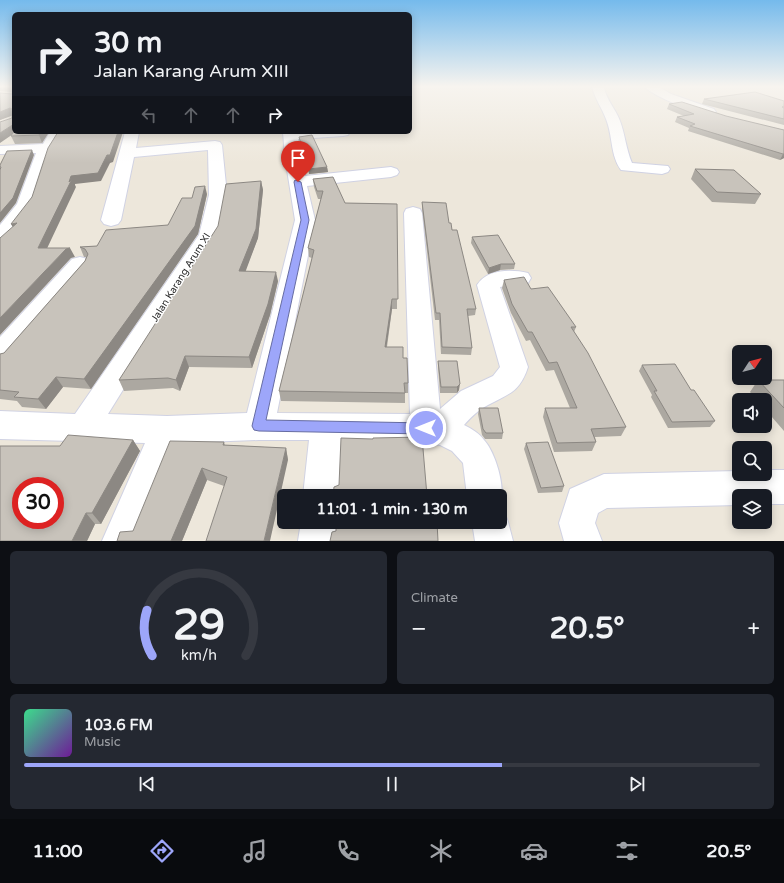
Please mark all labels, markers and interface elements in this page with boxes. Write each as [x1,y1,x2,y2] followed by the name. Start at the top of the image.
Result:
[94,26,162,60] text: 30 m
[28,28,80,80] icon: right
[94,60,289,82] text: Jalan Karang Arum XIII
[138,104,160,126] icon: left
[180,104,202,126] icon: ahead
[222,104,244,126] icon: ahead
[264,104,286,126] icon: right
[281,141,315,182] pin
[287,147,309,169] icon: arrive
[149,231,213,324] street label: Jalan Karang Arum XI
[732,345,772,385] north arrow
[732,345,772,529] map controls
[732,393,772,433] button: sound
[405,407,447,449] position arrow
[732,441,772,481] button: search
[12,477,64,529] speed limit sign: 30
[732,489,772,529] button: layers
[317,500,467,518] text: 11:01 · 1 min · 130 m
[411,590,458,606] text: Climate
[172,600,225,650] text: 29
[550,610,625,647] text: 20.5°
[411,616,427,642] text: −
[748,616,760,642] text: +
[181,646,216,663] text: km/h
[84,716,153,734] text: 103.6 FM
[84,734,121,750] text: Music
[136,773,158,795] icon: previous
[381,773,403,795] icon: pause
[626,773,648,795] icon: next
[148,837,176,865] icon: directions
[241,837,269,865] icon: music
[334,837,362,865] icon: phone
[427,837,455,865] icon: climate
[520,837,548,865] icon: car
[613,837,641,865] icon: filters
[33,840,82,862] text: 11:00
[706,840,751,862] text: 20.5°

